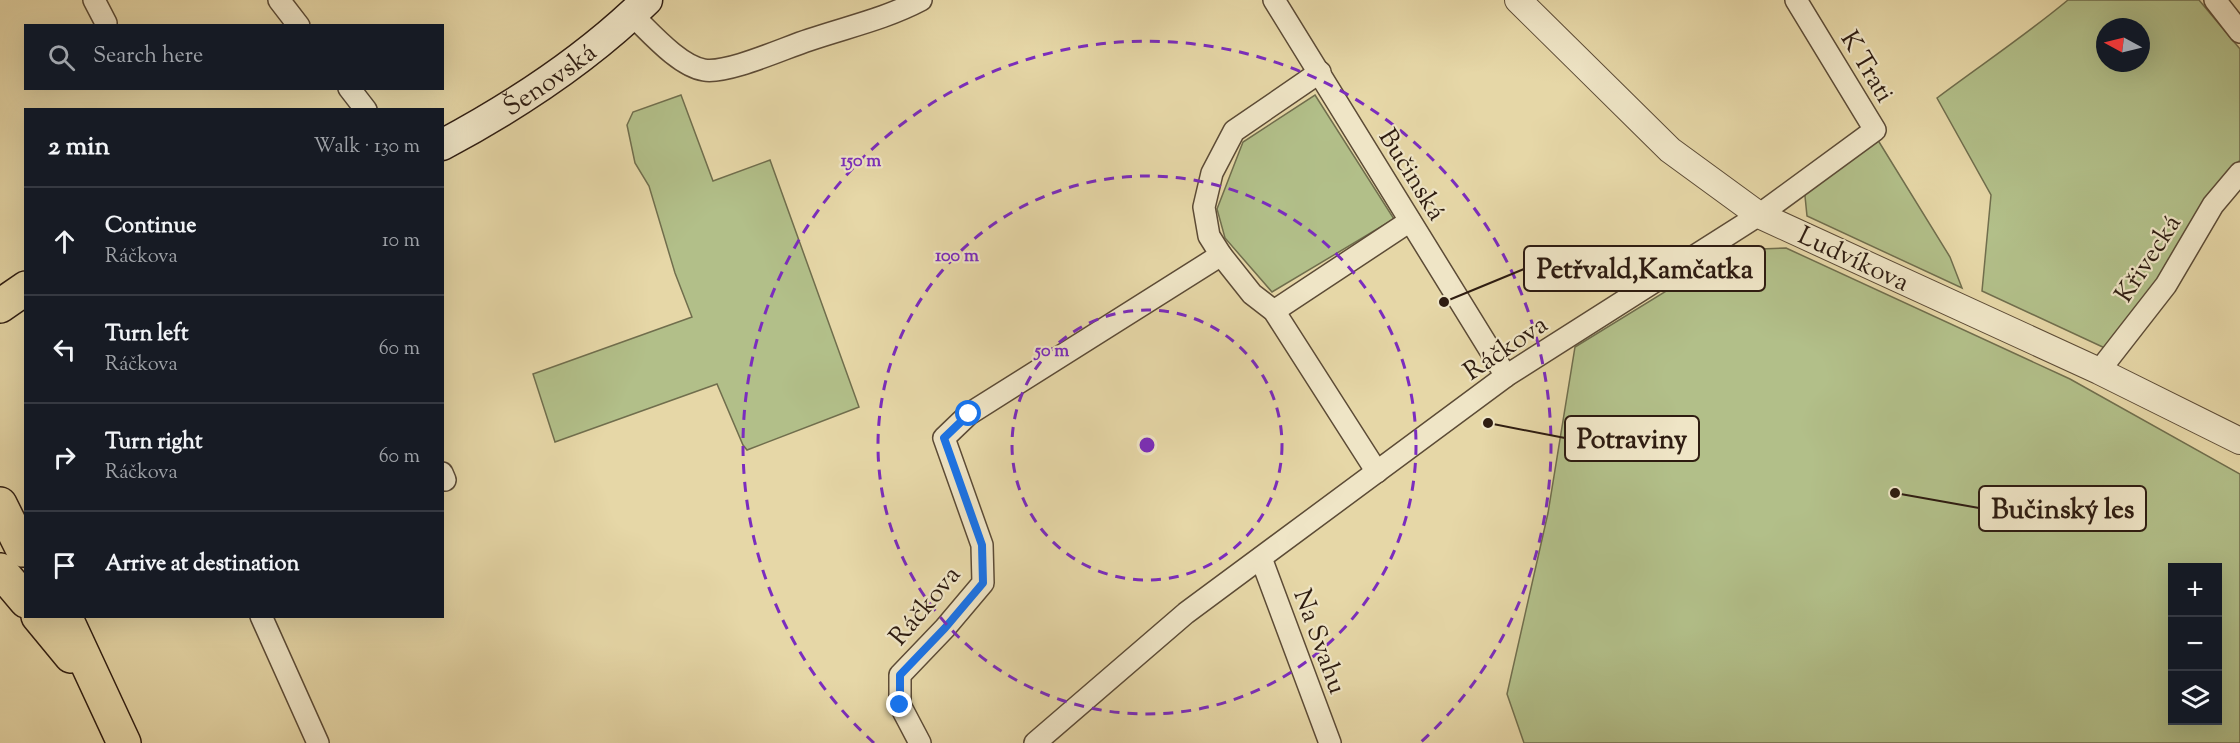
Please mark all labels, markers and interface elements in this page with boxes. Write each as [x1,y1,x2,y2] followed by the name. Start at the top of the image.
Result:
[2096,18,2150,72] north arrow
[24,24,444,90] search box
[1830,24,1902,110] street label: K Trati
[497,35,605,127] street label: Šenovská
[45,41,78,74] icon: search
[93,41,203,73] text: Search here
[1368,122,1454,228] street label: Bučinská
[48,129,110,166] text: 2 min
[313,133,420,162] text: Walk · 130 m
[841,149,881,175] text: 150 m
[2107,208,2191,311] street label: Křivecká
[105,211,196,243] text: Continue
[1791,218,1915,302] street label: Ludvíkova
[48,225,81,258] icon: ahead
[382,227,420,256] text: 10 m
[105,243,178,272] text: Ráčkova
[935,244,979,270] text: 100 m
[1524,246,1765,291] callout: Petřvald,Kamčatka
[1537,252,1754,291] text: Petřvald,Kamčatka
[1457,307,1556,391] street label: Ráčkova
[105,319,188,351] text: Turn left
[48,333,81,366] icon: left
[379,335,420,364] text: 60 m
[1033,339,1069,365] text: 50 m
[105,351,178,380] text: Ráčkova
[955,400,981,426] route start
[1565,416,1699,461] callout: Potraviny
[1577,422,1688,461] text: Potraviny
[105,427,202,459] text: Turn right
[1137,435,1157,455] centre of rings
[48,441,81,474] icon: right
[379,443,420,472] text: 60 m
[105,459,178,488] text: Ráčkova
[1979,486,2146,531] callout: Bučinský les
[1992,492,2135,531] text: Bučinský les
[48,549,81,582] icon: arrive
[105,549,300,581] text: Arrive at destination
[881,558,971,655] street label: Ráčkova
[2168,563,2222,725] map controls
[2168,563,2222,617] button: +
[1283,584,1355,700] street label: Na Svahu
[2168,617,2222,671] button: −
[2168,671,2222,725] button: layers
[886,691,912,717] route end

